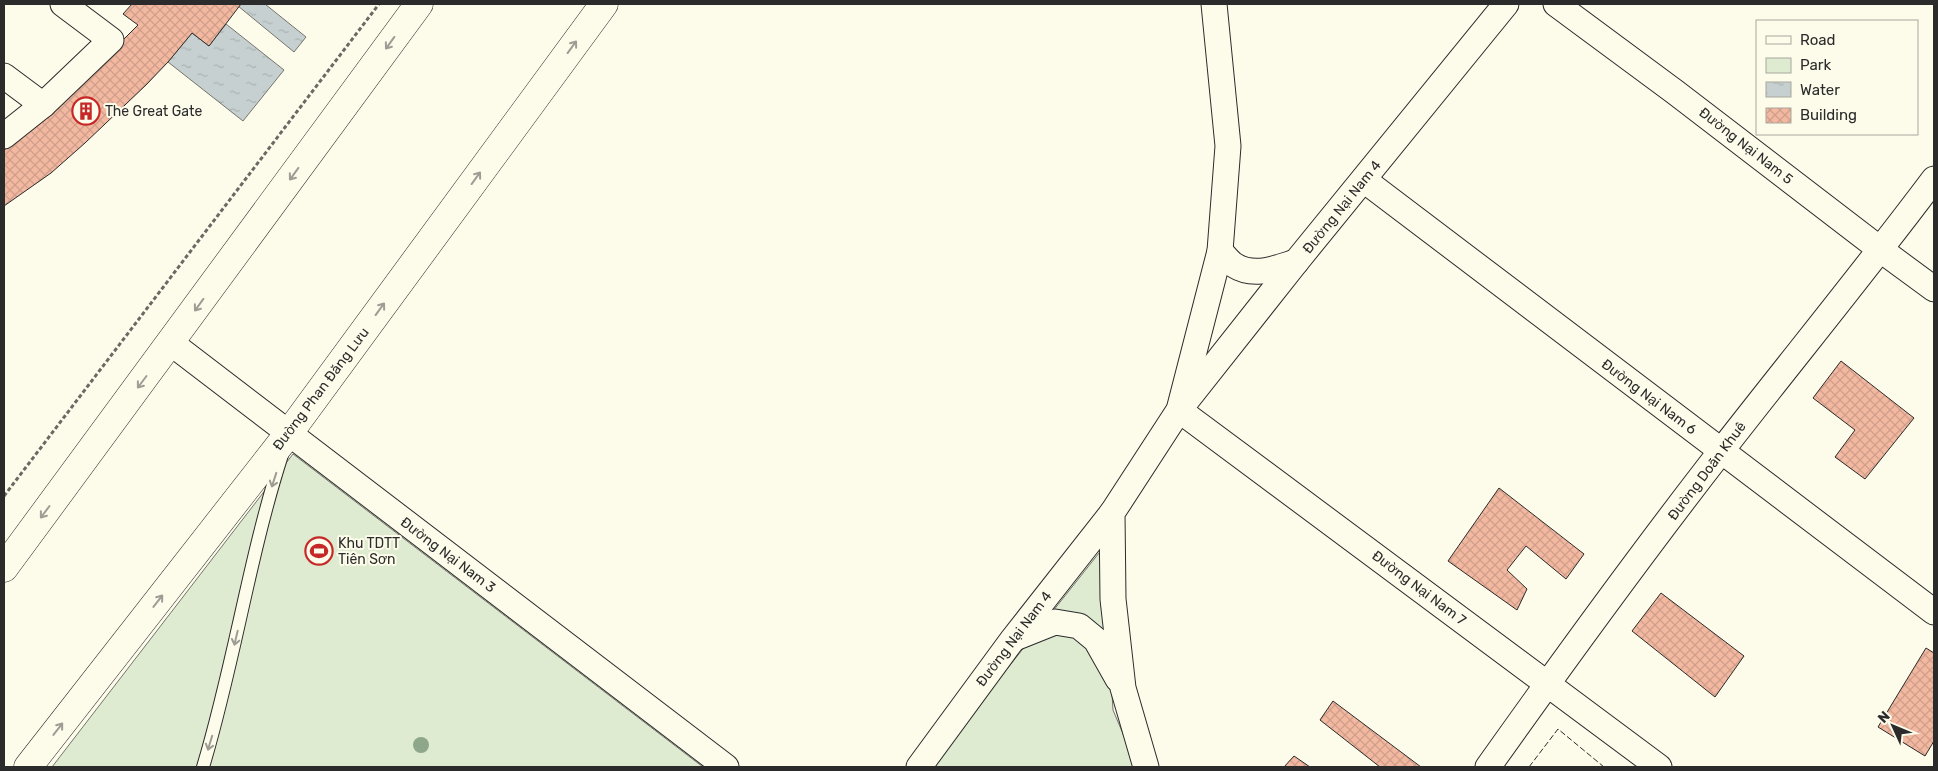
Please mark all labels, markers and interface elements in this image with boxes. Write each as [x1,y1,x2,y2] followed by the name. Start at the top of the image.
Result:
[1756,20,1918,135] legend
[1800,31,1836,49] text: Road
[385,36,395,50] one-way arrow
[567,40,577,54] one-way arrow
[1800,56,1831,74] text: Park
[1800,81,1840,99] text: Water
[71,96,101,126] building icon: The Great Gate
[105,103,202,120] place label: The Great Gate
[1696,104,1796,188] street label: Đường Nại Nam 5
[1800,106,1857,124] text: Building
[1299,157,1385,257] street label: Đường Nại Nam 4
[289,167,300,180] one-way arrow
[471,171,481,185] one-way arrow
[193,298,204,312] one-way arrow
[375,302,385,316] one-way arrow
[269,324,373,454] street label: Đường Phan Đăng Lưu
[1598,356,1700,438] street label: Đường Nại Nam 6
[137,375,147,389] one-way arrow
[1664,418,1750,524] street label: Đường Doãn Khuê
[269,471,278,487] one-way arrow
[40,505,50,519] one-way arrow
[397,514,499,596] street label: Đường Nại Nam 3
[338,535,400,568] place label: Khu TDTT Tiên Sơn
[304,536,334,566] sports icon: Khu TDTT Tiên Sơn
[1369,547,1469,629] street label: Đường Nại Nam 7
[973,588,1056,690] street label: Đường Nại Nam 4
[153,595,164,608] one-way arrow
[231,629,240,645] one-way arrow
[1868,701,1918,751] north arrow
[1874,708,1894,727] text: N
[53,723,64,736] one-way arrow
[205,735,215,751] one-way arrow

